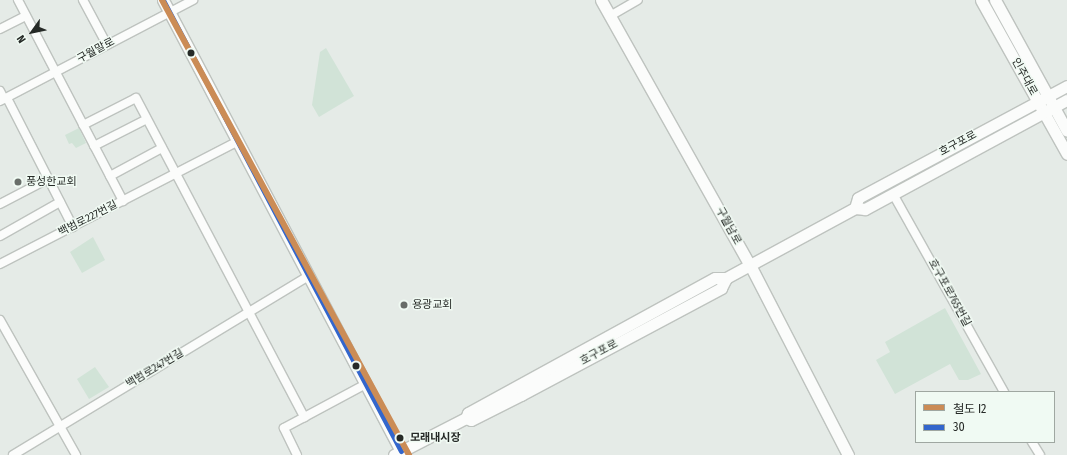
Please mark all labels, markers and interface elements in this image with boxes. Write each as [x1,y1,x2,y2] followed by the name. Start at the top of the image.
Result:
[12,12,52,52] north arrow
[14,33,29,45] text: N
[75,36,117,66] street label: 구월말로
[186,48,196,58] unlabelled marker
[1008,56,1040,98] street label: 인주대로
[937,129,979,159] street label: 호구포로
[26,175,77,189] place label: 풍성한교회
[13,177,23,187] marker: 풍성한교회
[56,198,120,240] street label: 백범로227번길
[712,205,744,247] street label: 구월남로
[925,257,973,329] street label: 호구포로765번길
[412,298,452,312] place label: 용광교회
[399,300,409,310] marker: 용광교회
[578,338,620,368] street label: 호구포로
[124,347,186,391] street label: 백범로247번길
[351,361,361,371] unlabelled marker
[915,391,1055,443] legend
[953,402,986,416] text: 철도 I2
[953,420,965,434] text: 30
[393,431,407,445] marker: 모래내시장
[410,431,461,445] place label: 모래내시장

